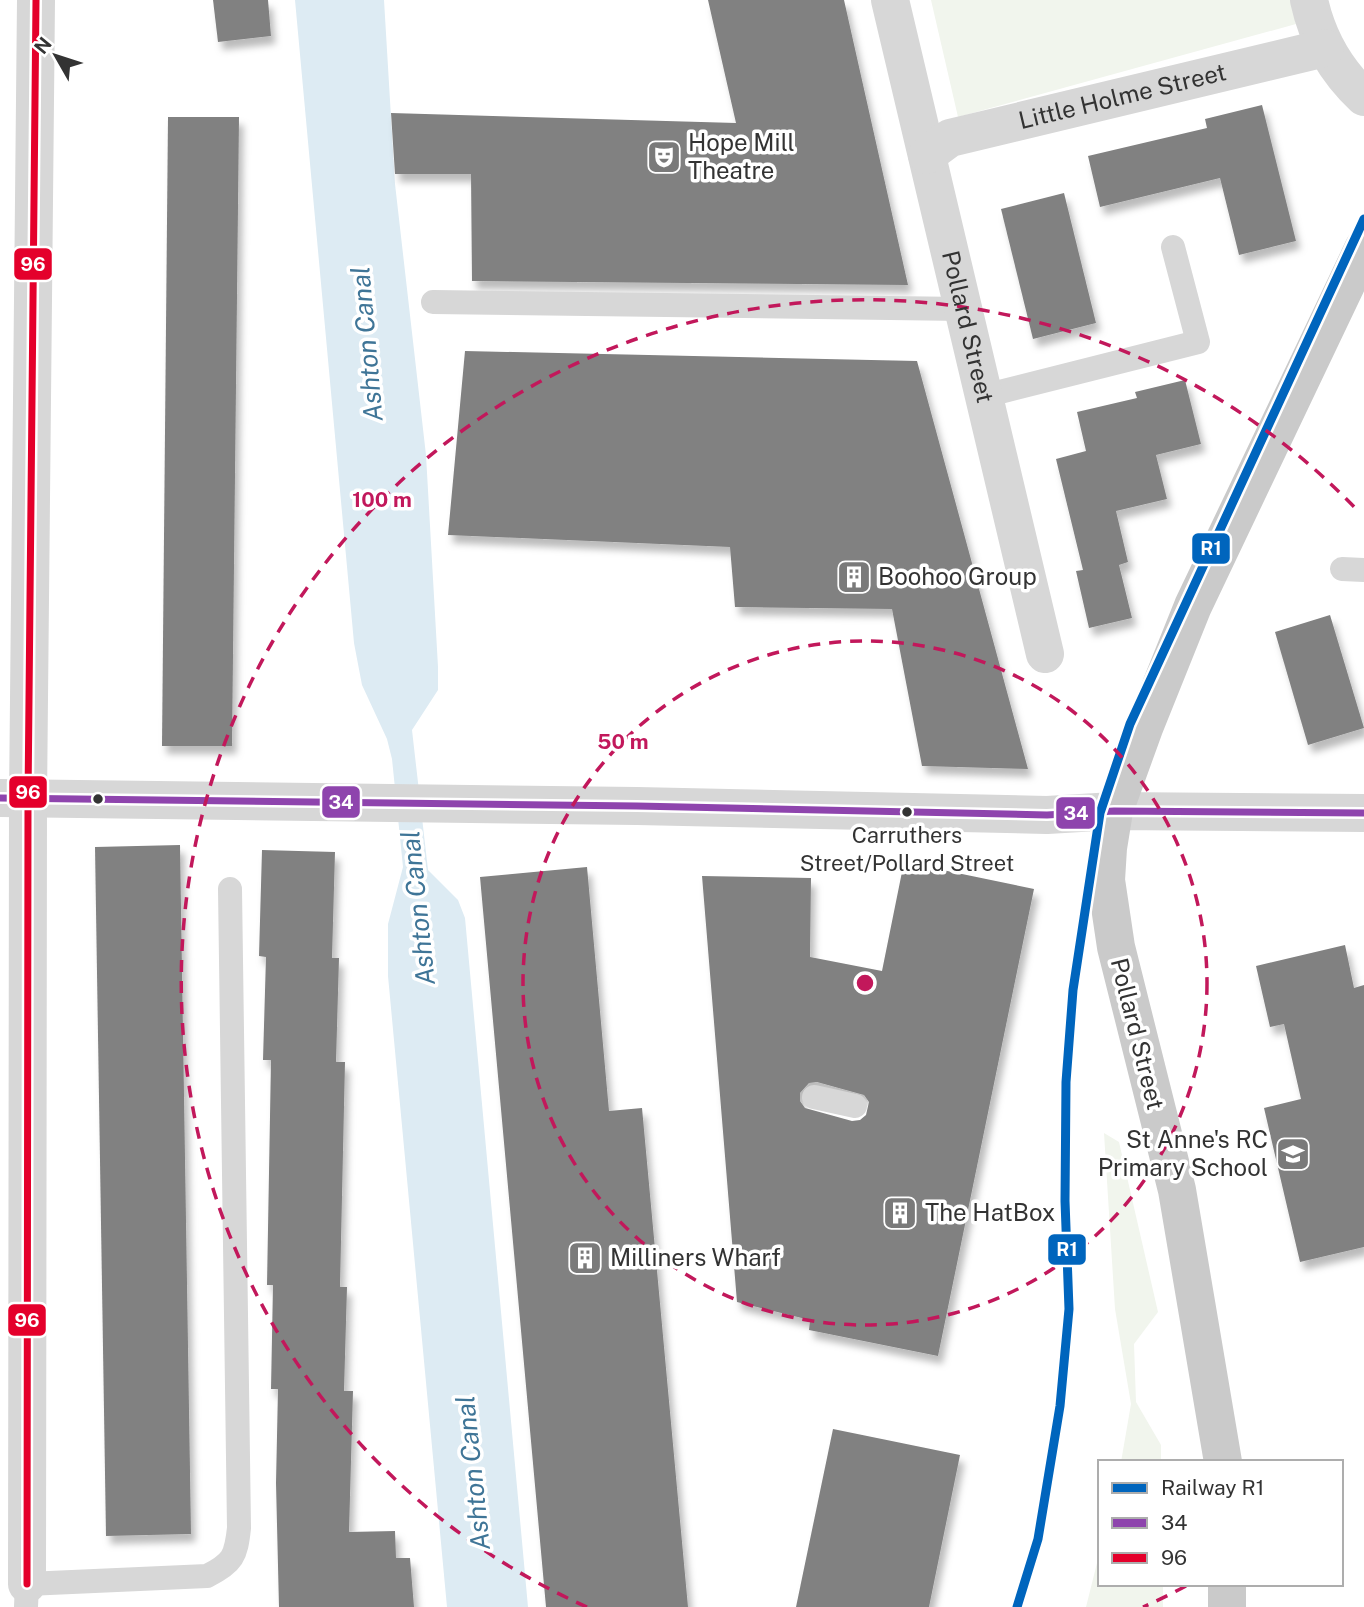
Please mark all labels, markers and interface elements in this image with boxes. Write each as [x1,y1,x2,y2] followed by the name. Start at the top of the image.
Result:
[21,21,91,91] north arrow
[30,33,56,58] text: N
[1016,57,1229,134] street label: Little Holme Street
[688,128,795,184] place label: Hope Mill Theatre
[645,138,683,176] theatre icon: Hope Mill Theatre
[13,247,53,281] line badge: 96
[937,248,1000,406] street label: Pollard Street
[20,253,46,275] text: 96
[344,265,389,423] water label: Ashton Canal
[352,487,412,512] text: 100 m
[1191,532,1231,565] line badge: R1
[1200,537,1222,559] text: R1
[835,558,873,596] building icon: Boohoo Group
[878,562,1037,590] place label: Boohoo Group
[597,729,649,754] text: 50 m
[8,775,48,809] line badge: 96
[15,781,41,803] text: 96
[321,785,361,819] line badge: 34
[328,791,354,813] text: 34
[91,792,105,806] unlabelled marker
[1055,796,1096,830] line badge: 34
[1063,802,1089,824] text: 34
[900,805,914,819] marker: Carruthers Street/Pollard Street
[800,822,1014,876] place label: Carruthers Street/Pollard Street
[394,829,441,987] water label: Ashton Canal
[1106,955,1170,1113] street label: Pollard Street
[853,971,877,995] centre of rings
[1098,1125,1268,1181] place label: St Anne's RC Primary School
[1274,1135,1312,1173] school or university icon: St Anne's RC Primary School
[881,1194,919,1232] building icon: The HatBox
[925,1198,1055,1226] place label: The HatBox
[1047,1233,1087,1266] line badge: R1
[1056,1238,1078,1260] text: R1
[566,1239,604,1277] building icon: Milliners Wharf
[610,1243,781,1271] place label: Milliners Wharf
[7,1303,47,1337] line badge: 96
[14,1309,40,1331] text: 96
[449,1394,496,1552] water label: Ashton Canal
[1098,1460,1343,1586] legend
[1161,1475,1264,1500] text: Railway R1
[1161,1510,1187,1535] text: 34
[1161,1545,1187,1570] text: 96

